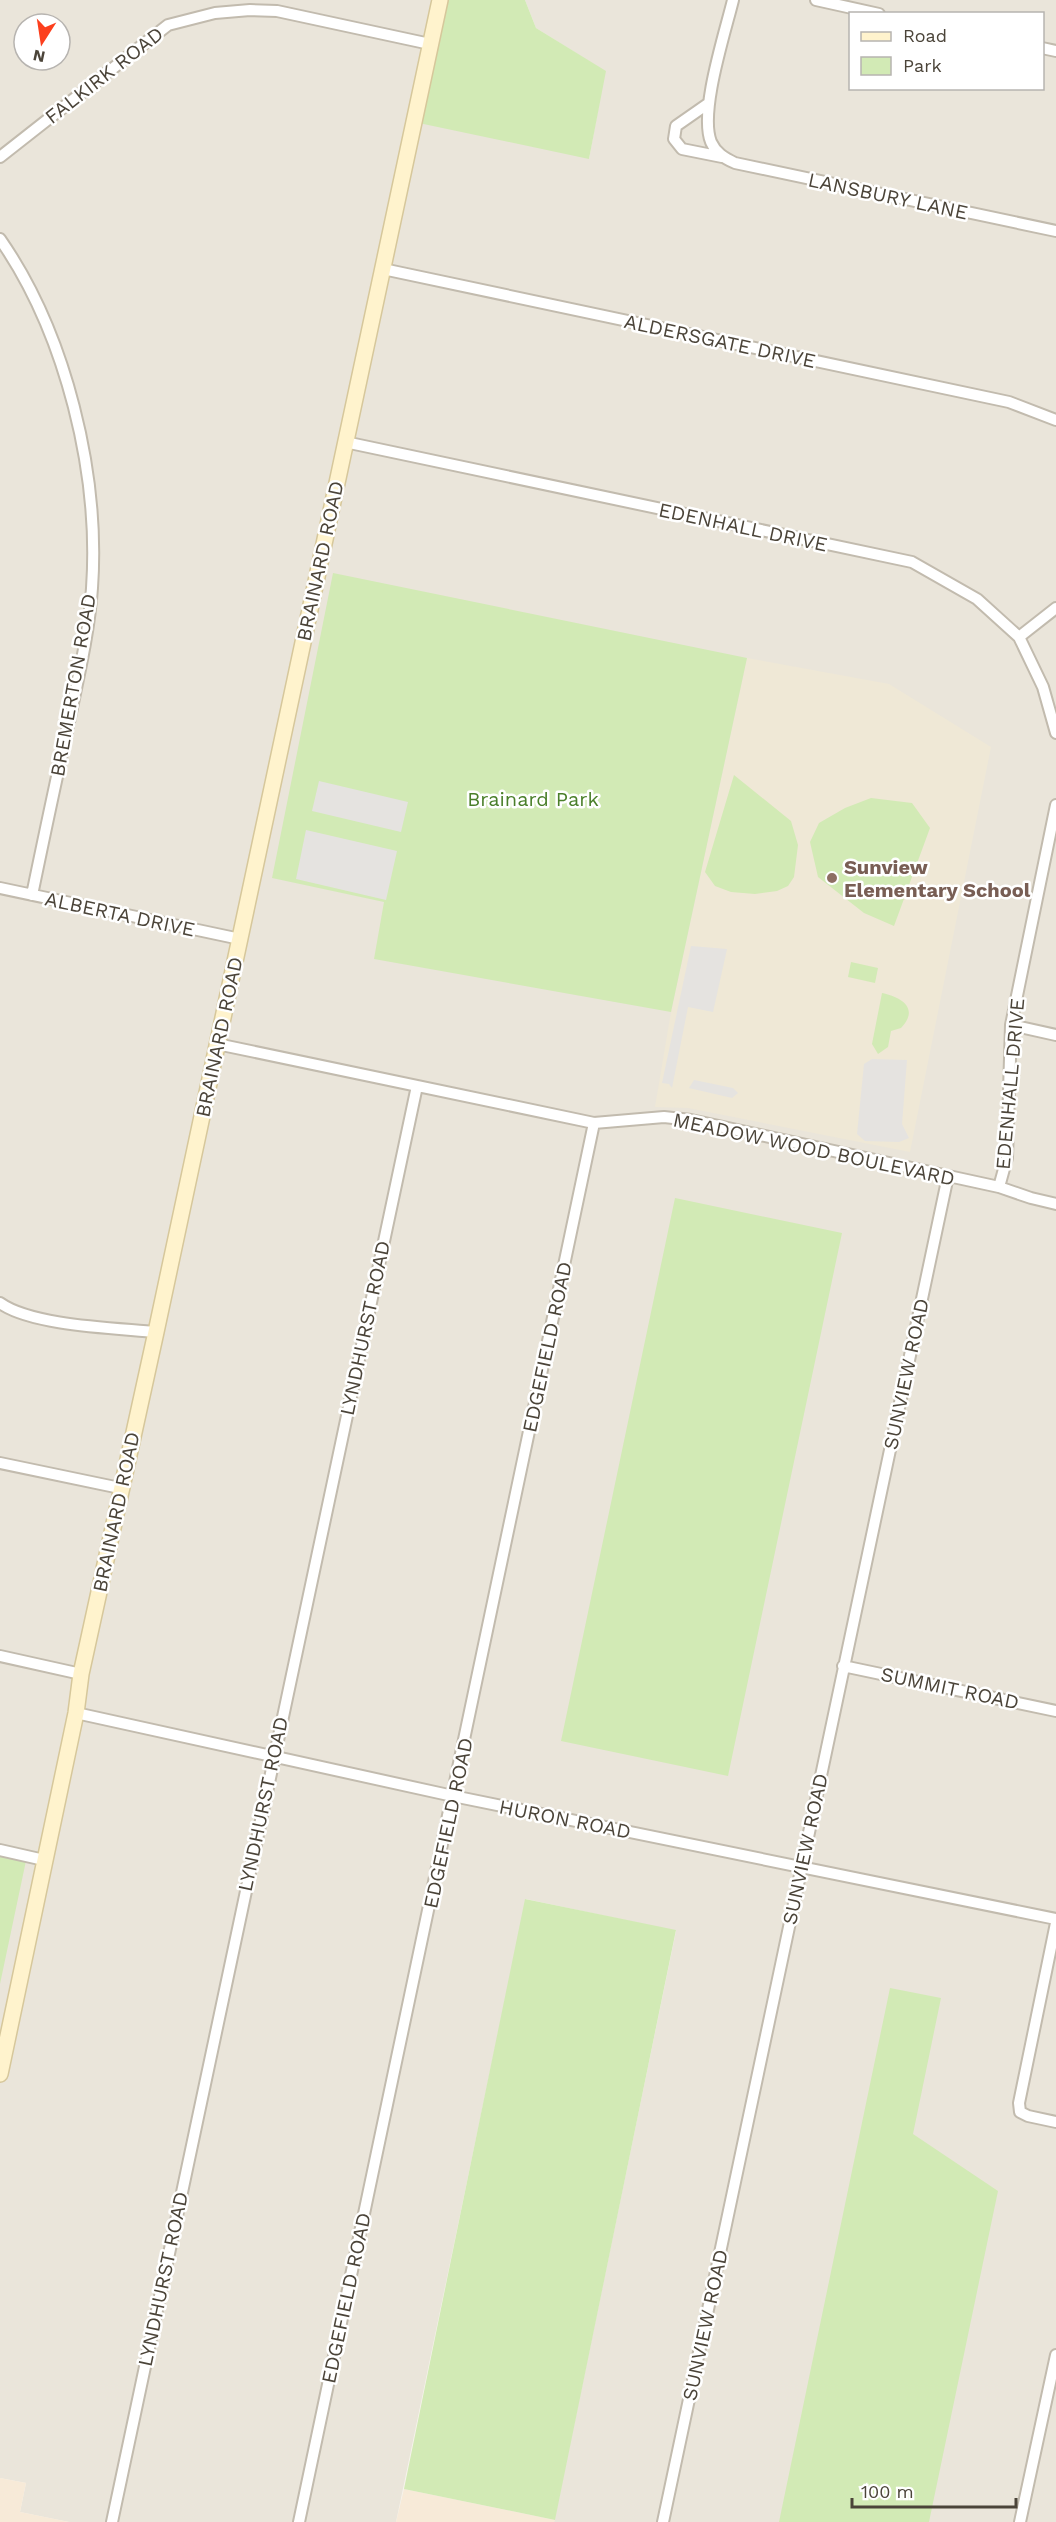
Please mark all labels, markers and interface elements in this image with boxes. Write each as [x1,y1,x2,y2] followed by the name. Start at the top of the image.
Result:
[12,12,72,72] north arrow
[849,12,1044,90] legend
[40,21,168,129] street label: FALKIRK ROAD
[903,25,947,46] text: Road
[31,46,47,67] text: N
[903,55,942,76] text: Park
[806,167,970,225] street label: LANSBURY LANE
[622,309,818,373] street label: ALDERSGATE DRIVE
[291,479,349,643] street label: BRAINARD ROAD
[656,497,830,557] street label: EDENHALL DRIVE
[45,592,101,778] street label: BREMERTON ROAD
[467,787,599,811] park label: Brainard Park
[844,855,1031,902] place label: Sunview Elementary School
[825,871,839,885] marker: Sunview Elementary School
[43,886,197,942] street label: ALBERTA DRIVE
[190,955,248,1119] street label: BRAINARD ROAD
[991,997,1029,1171] street label: EDENHALL DRIVE
[671,1107,957,1191] street label: MEADOW WOOD BOULEVARD
[335,1239,395,1417] street label: LYNDHURST ROAD
[517,1259,577,1435] street label: EDGEFIELD ROAD
[878,1296,934,1452] street label: SUNVIEW ROAD
[87,1430,145,1594] street label: BRAINARD ROAD
[879,1662,1021,1714] street label: SUMMIT ROAD
[233,1715,293,1893] street label: LYNDHURST ROAD
[418,1735,478,1911] street label: EDGEFIELD ROAD
[777,1771,833,1927] street label: SUNVIEW ROAD
[497,1794,633,1844] street label: HURON ROAD
[133,2190,193,2368] street label: LYNDHURST ROAD
[316,2210,376,2386] street label: EDGEFIELD ROAD
[677,2247,733,2403] street label: SUNVIEW ROAD
[852,2471,1016,2509] scale bar
[861,2481,914,2502] text: 100 m

